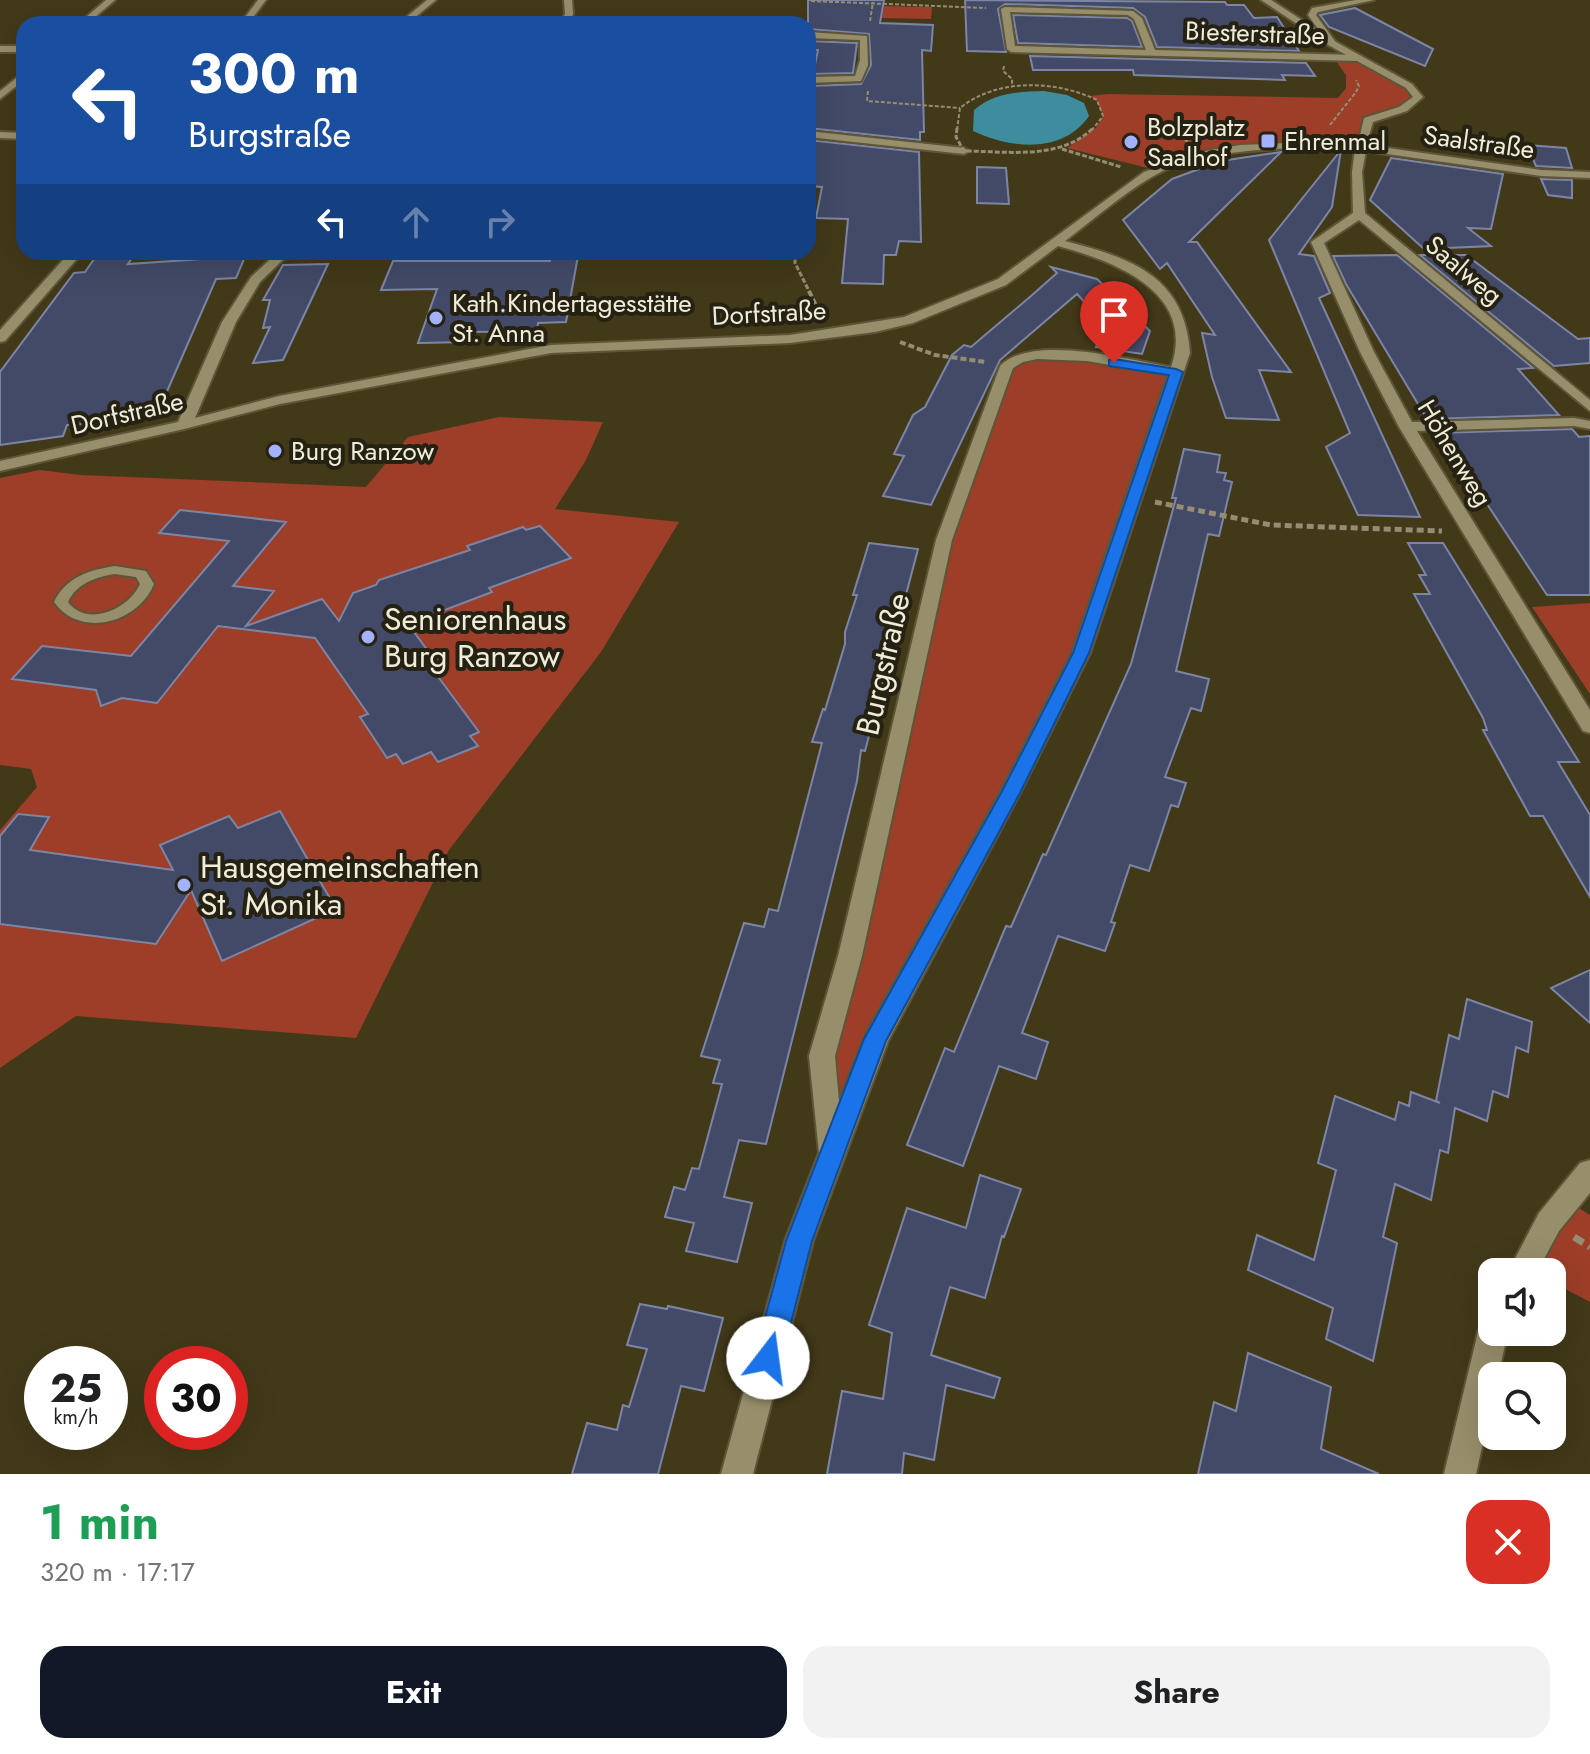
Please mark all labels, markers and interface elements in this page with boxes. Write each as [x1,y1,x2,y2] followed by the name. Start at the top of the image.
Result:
[1184,12,1326,54] street label: Biesterstraße
[188,33,360,114] text: 300 m
[56,48,160,152] icon: left
[188,108,351,160] text: Burgstraße
[1147,108,1245,176] place label: Bolzplatz Saalhof
[1421,115,1537,169] street label: Saalstraße
[1284,122,1386,160] place label: Ehrenmal
[1259,132,1277,150] marker: Ehrenmal
[1122,133,1140,151] marker: Bolzplatz Saalhof
[310,200,354,244] icon: left
[394,200,438,244] icon: ahead
[478,200,522,244] icon: right
[1417,226,1511,314] street label: Saalweg
[1080,281,1148,363] pin
[452,284,692,352] place label: Kath.Kindertagesstätte St. Anna
[711,291,827,335] street label: Dorfstraße
[1092,293,1136,337] icon: arrive
[427,309,445,327] marker: Kath.Kindertagesstätte St. Anna
[67,382,187,444] street label: Dorfstraße
[1408,392,1502,514] street label: Höhenweg
[291,432,434,470] place label: Burg Ranzow
[266,442,284,460] marker: Burg Ranzow
[844,588,922,740] street label: Burgstraße
[384,596,566,679] place label: Seniorenhaus Burg Ranzow
[359,628,377,646] marker: Seniorenhaus Burg Ranzow
[200,844,480,927] place label: Hausgemeinschaften St. Monika
[175,876,193,894] marker: Hausgemeinschaften St. Monika
[1478,1258,1566,1450] map controls
[1478,1258,1566,1346] button: sound
[726,1316,810,1400] position arrow
[144,1346,248,1450] speed limit sign: 30
[50,1359,102,1417] text: 25
[1478,1362,1566,1450] button: search
[53,1403,99,1432] text: km/h
[40,1488,159,1557] text: 1 min
[1466,1500,1550,1584] button: close
[40,1553,195,1591] text: 320 m · 17:17
[40,1646,787,1738] button: Exit
[803,1646,1550,1738] button: Share

